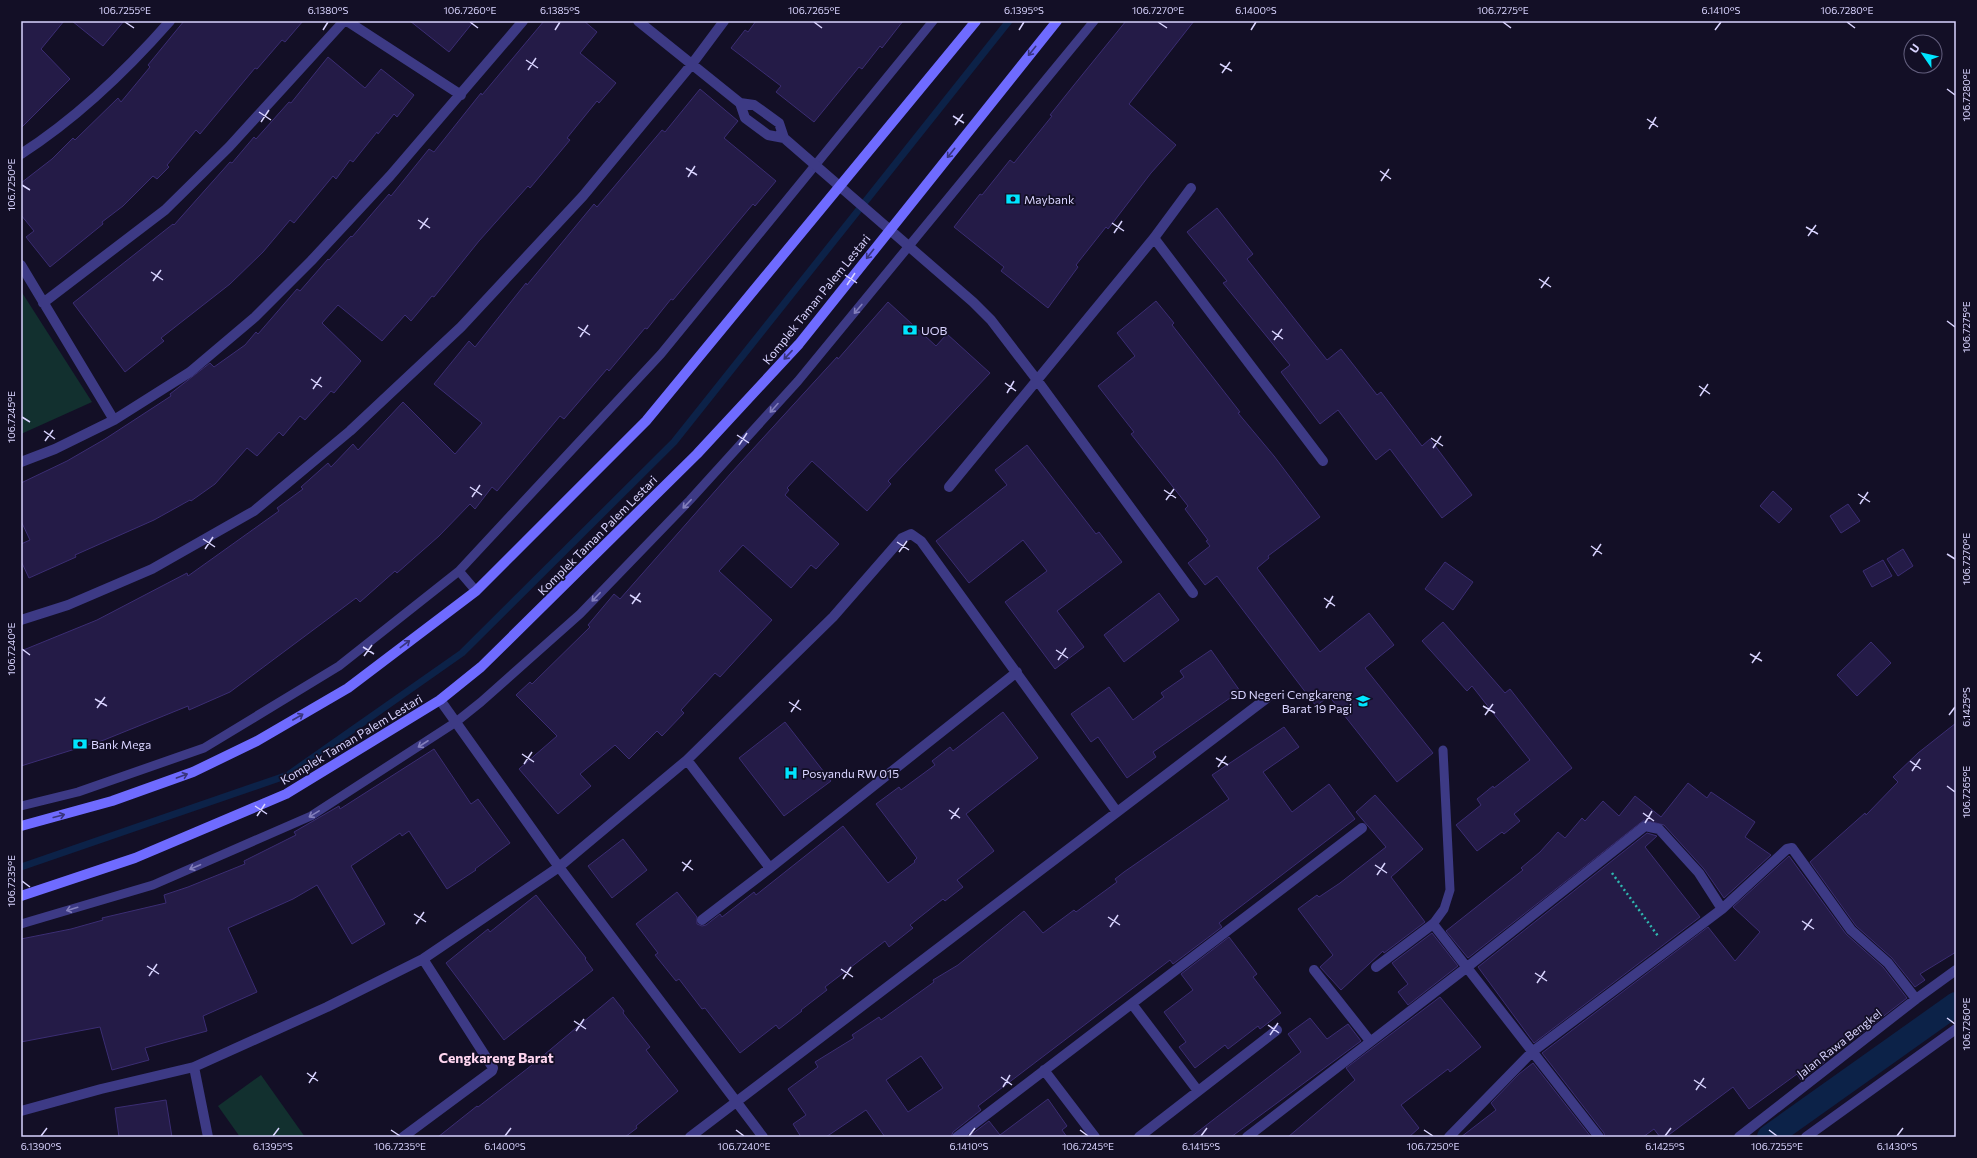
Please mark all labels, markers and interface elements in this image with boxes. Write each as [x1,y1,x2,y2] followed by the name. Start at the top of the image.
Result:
[99,4,151,16] text: 106.7255°E
[308,4,348,16] text: 6.1380°S
[444,4,497,16] text: 106.7260°E
[540,4,580,16] text: 6.1385°S
[788,4,840,16] text: 106.7265°E
[1004,4,1044,16] text: 6.1395°S
[1132,4,1184,16] text: 106.7270°E
[1235,4,1277,16] text: 6.1400°S
[1477,4,1529,16] text: 106.7275°E
[1702,4,1741,16] text: 6.1410°S
[1821,4,1874,16] text: 106.7280°E
[1903,34,1943,74] north arrow
[1907,41,1922,55] text: U
[1028,46,1037,57] one-way arrow
[1960,68,1972,121] text: 106.7280°E
[946,147,955,158] one-way arrow
[5,159,17,211] text: 106.7250°E
[1005,191,1021,207] bank icon: Maybank
[1024,192,1075,206] place label: Maybank
[759,231,873,367] street label: Komplek Taman Palem Lestari
[865,249,874,260] one-way arrow
[1960,301,1972,353] text: 106.7275°E
[854,303,863,314] one-way arrow
[902,322,918,338] bank icon: UOB
[921,323,948,337] place label: UOB
[784,350,793,360] one-way arrow
[5,391,17,443] text: 106.7245°E
[769,403,779,413] one-way arrow
[534,472,660,598] street label: Komplek Taman Palem Lestari
[682,499,691,509] one-way arrow
[1960,533,1972,585] text: 106.7270°E
[591,592,601,602] one-way arrow
[5,623,17,675] text: 106.7240°E
[400,640,411,648] one-way arrow
[1231,687,1352,715] place label: SD Negeri Cengkareng Barat 19 Pagi
[1960,687,1972,727] text: 6.1425°S
[278,691,424,787] street label: Komplek Taman Palem Lestari
[1355,693,1371,709] school or university icon: SD Negeri Cengkareng Barat 19 Pagi
[292,713,304,721] one-way arrow
[72,736,88,752] bank icon: Bank Mega
[91,737,151,751] place label: Bank Mega
[417,740,429,748] one-way arrow
[783,765,799,781] hospital icon: Posyandu RW 015
[802,766,899,780] place label: Posyandu RW 015
[1960,766,1972,818] text: 106.7265°E
[176,772,189,779] one-way arrow
[308,811,320,819] one-way arrow
[52,812,65,819] one-way arrow
[5,855,17,907] text: 106.7235°E
[189,863,201,871] one-way arrow
[66,906,79,913] one-way arrow
[1960,997,1972,1050] text: 106.7260°E
[1794,1006,1885,1081] street label: Jalan Rawa Bengkel
[438,1049,554,1066] district label: Cengkareng Barat
[21,1140,61,1152] text: 6.1390°S
[253,1140,293,1152] text: 6.1395°S
[374,1140,426,1152] text: 106.7235°E
[484,1140,526,1152] text: 6.1400°S
[718,1140,770,1152] text: 106.7240°E
[950,1140,989,1152] text: 6.1410°S
[1062,1140,1114,1152] text: 106.7245°E
[1182,1140,1220,1152] text: 6.1415°S
[1407,1140,1459,1152] text: 106.7250°E
[1645,1140,1685,1152] text: 6.1425°S
[1751,1140,1803,1152] text: 106.7255°E
[1877,1140,1917,1152] text: 6.1430°S

